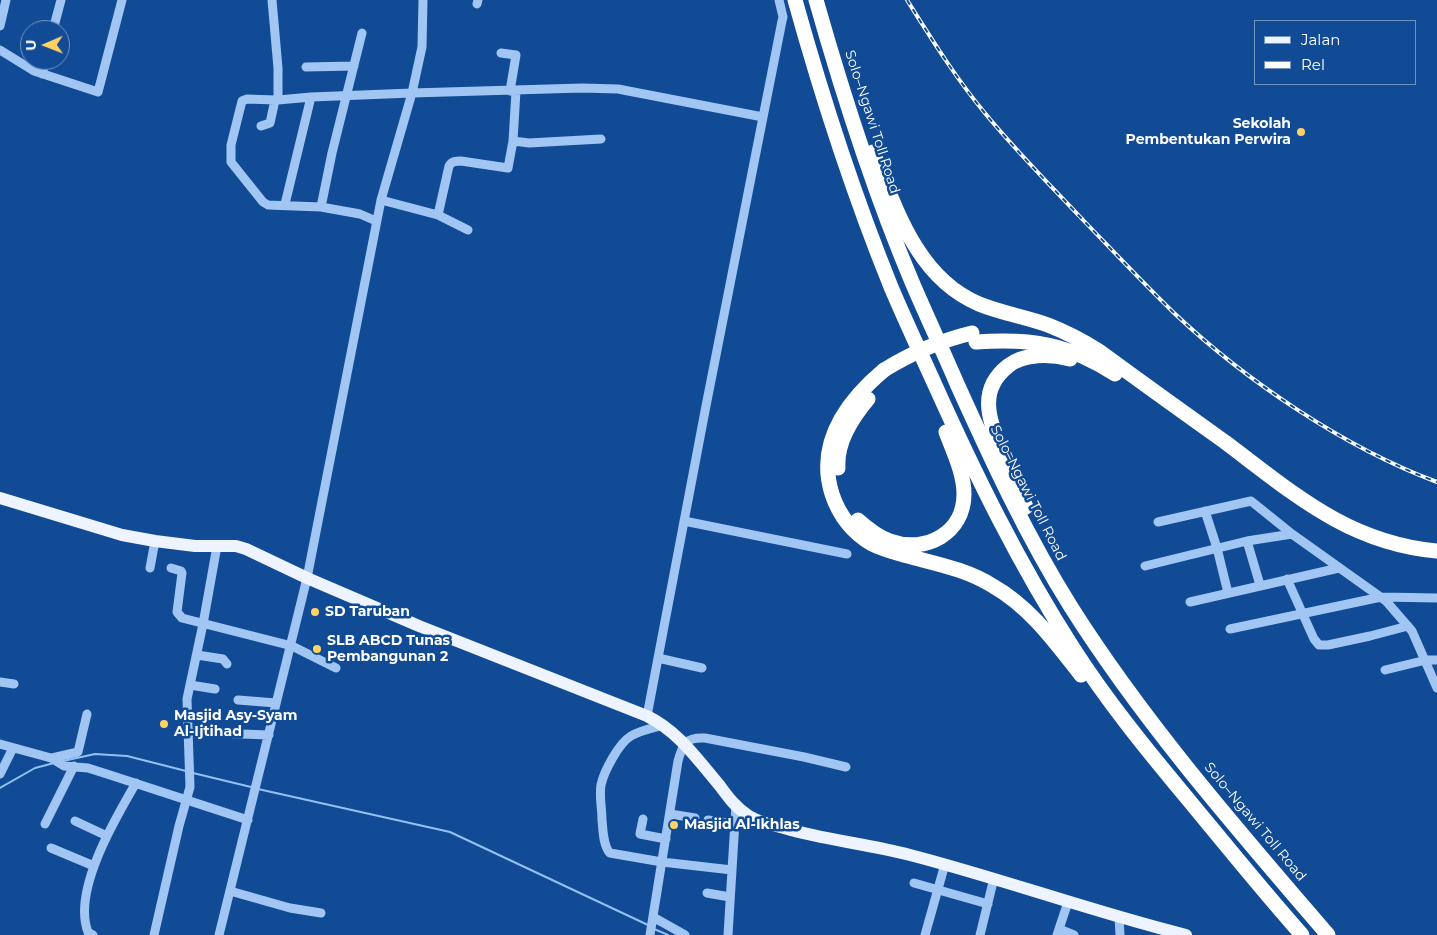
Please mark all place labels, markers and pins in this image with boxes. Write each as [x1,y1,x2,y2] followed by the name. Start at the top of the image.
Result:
[1126,116,1291,148] place label: Sekolah Pembentukan Perwira
[1295,126,1307,138] marker: Sekolah Pembentukan Perwira
[325,604,410,620] place label: SD Taruban
[309,606,321,618] marker: SD Taruban
[327,633,450,666] place label: SLB ABCD Tunas Pembangunan 2
[311,643,323,655] marker: SLB ABCD Tunas Pembangunan 2
[174,708,297,740] place label: Masjid Asy-Syam Al-Ijtihad
[158,718,170,730] marker: Masjid Asy-Syam Al-Ijtihad
[684,817,800,833] place label: Masjid Al-Ikhlas
[668,819,680,831] marker: Masjid Al-Ikhlas

